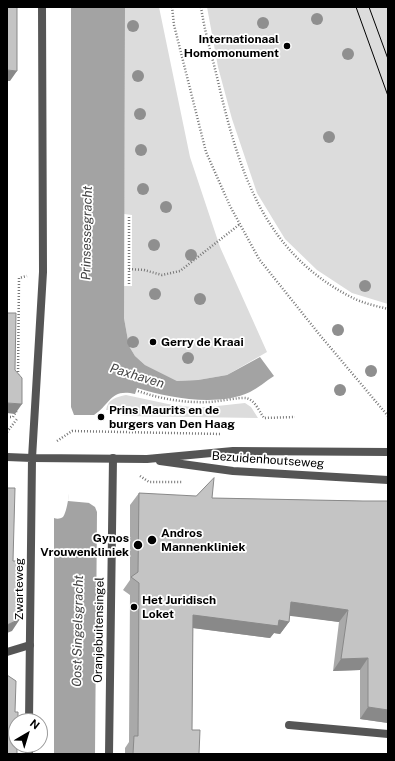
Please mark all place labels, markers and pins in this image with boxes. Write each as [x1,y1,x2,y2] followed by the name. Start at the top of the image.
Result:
[184,32,279,60] place label: Internationaal Homomonument
[282,41,292,51] marker: Internationaal Homomonument
[161,335,244,349] place label: Gerry de Kraai
[148,337,158,347] marker: Gerry de Kraai
[109,403,235,431] place label: Prins Maurits en de burgers van Den Haag
[96,412,106,422] marker: Prins Maurits en de burgers van Den Haag
[161,526,245,554] place label: Andros Mannenkliniek
[40,531,129,559] place label: Gynos Vrouwenkliniek
[146,534,158,546] marker: Andros Mannenkliniek
[132,539,144,551] marker: Gynos Vrouwenkliniek
[142,593,216,621] place label: Het Juridisch Loket
[129,602,139,612] marker: Het Juridisch Loket

